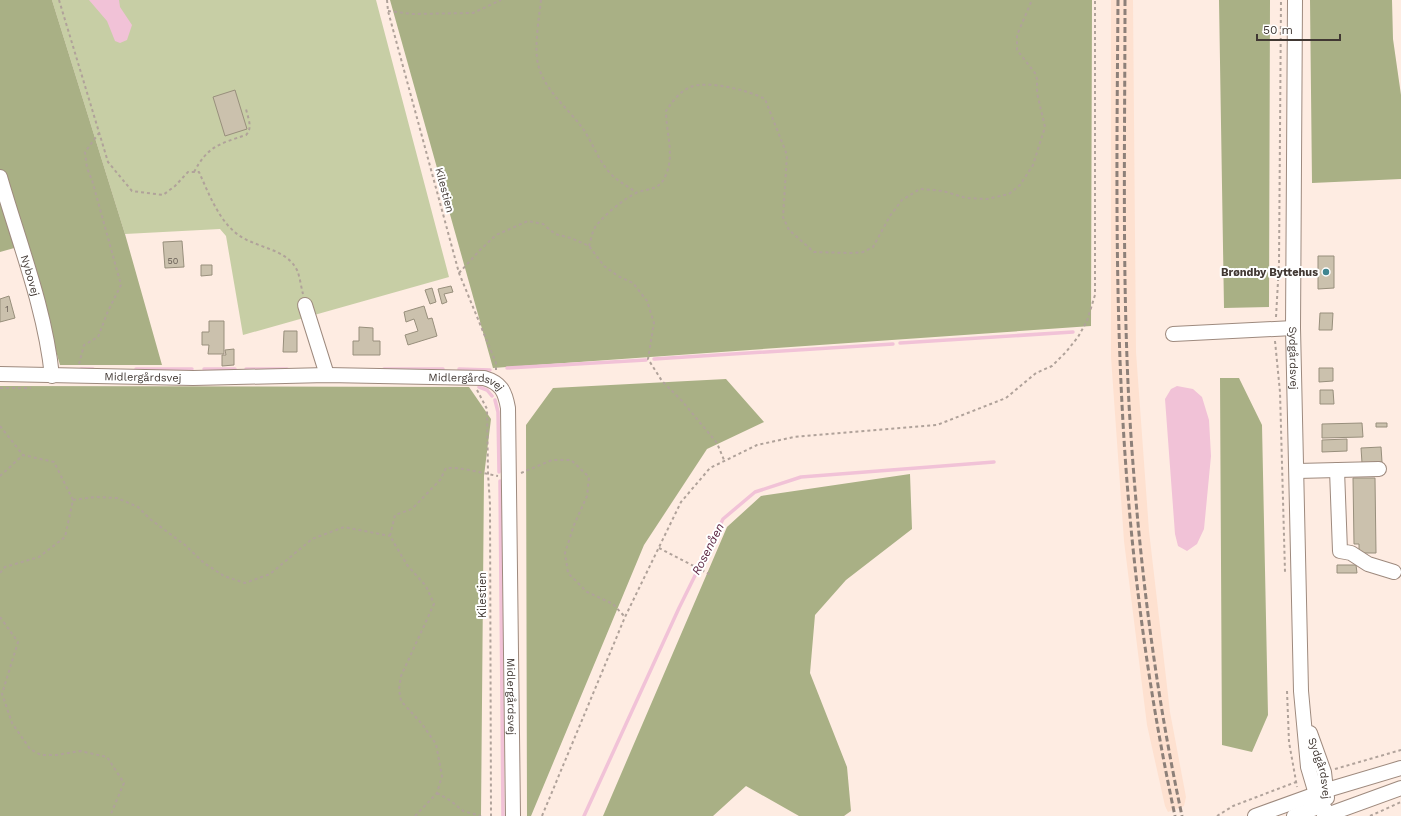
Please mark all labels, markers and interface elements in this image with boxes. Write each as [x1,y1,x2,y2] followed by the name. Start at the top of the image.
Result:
[1257,16,1340,42] scale bar
[1263,23,1293,37] text: 50 m
[432,166,457,214] street label: Kilestien
[18,253,42,298] street label: Nybovej
[168,256,179,266] house number: 50
[1221,266,1318,279] place label: Brøndby Byttehus
[1321,267,1331,277] marker: Brøndby Byttehus
[5,304,9,314] house number: 1
[1286,326,1300,390] street label: Sydgårdsvej
[104,370,182,385] street label: Midlergårdsvej
[428,371,507,394] street label: Midlergårdsvej
[689,521,727,577] water label: Rosenåen
[476,572,489,618] street label: Kilestien
[504,658,518,735] street label: Midlergårdsvej
[1305,736,1333,800] street label: Sydgårdsvej

